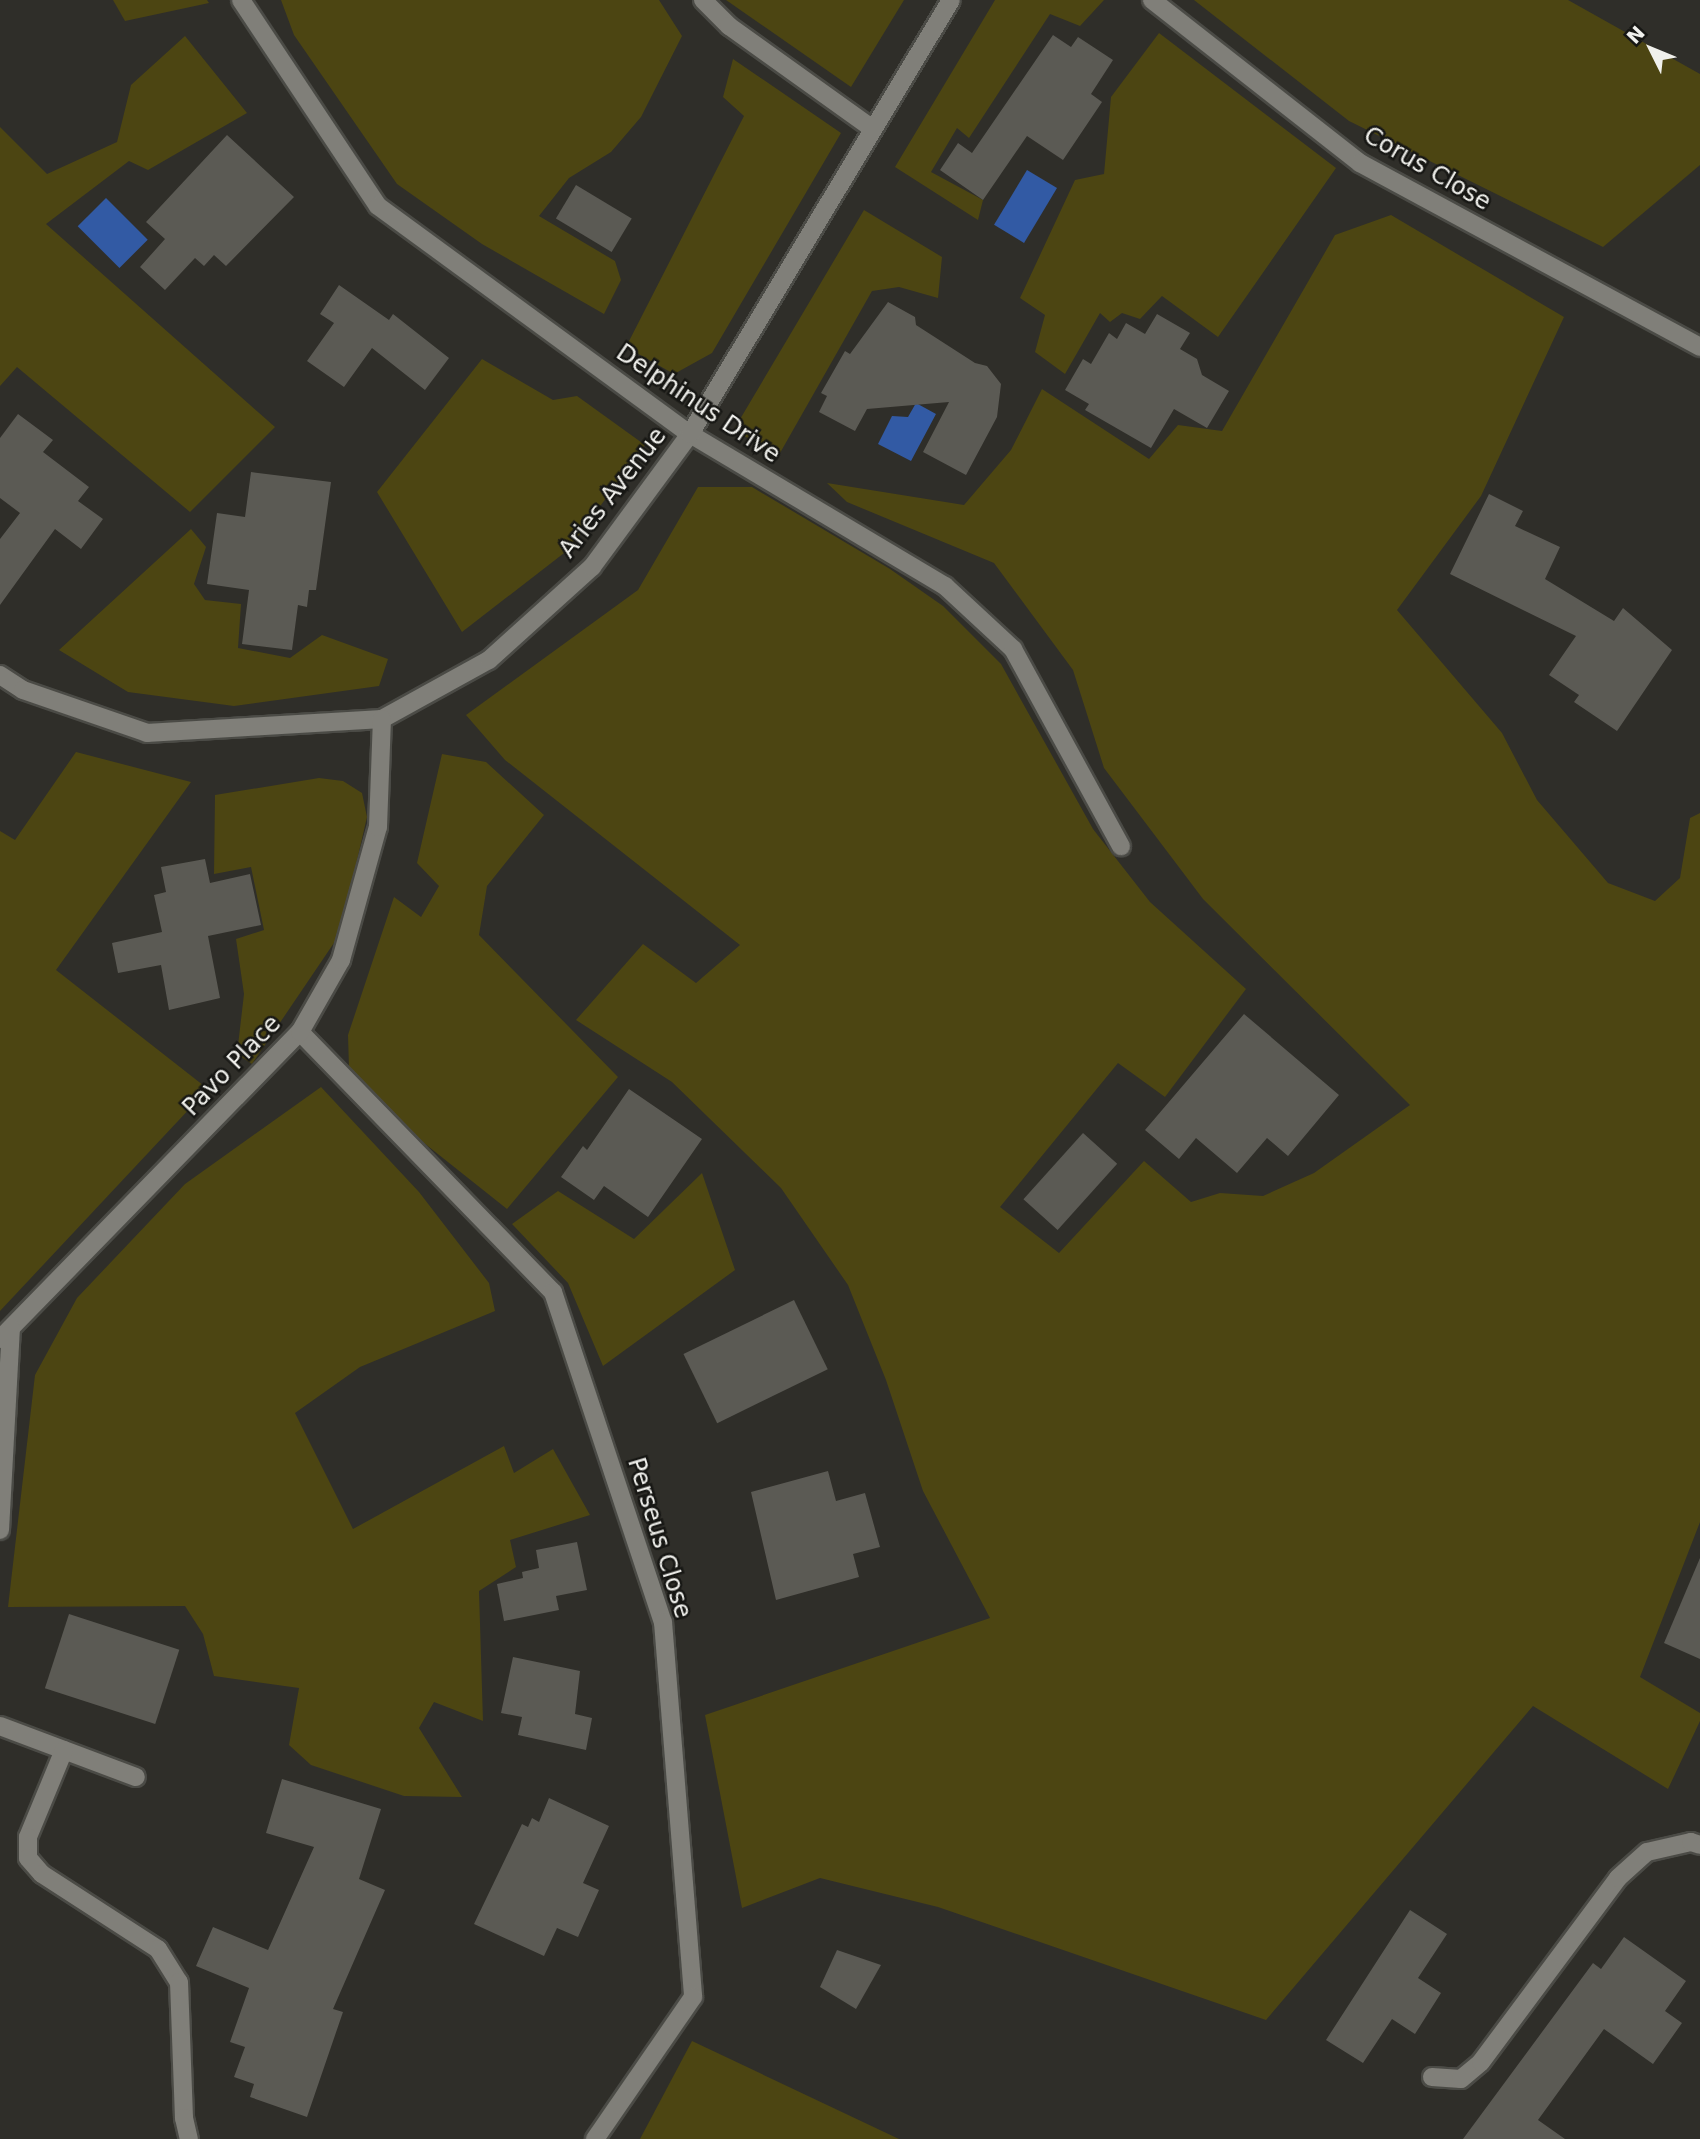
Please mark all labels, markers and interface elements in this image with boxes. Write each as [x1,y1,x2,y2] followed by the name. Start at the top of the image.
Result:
[1616,14,1686,84] north arrow
[1622,21,1649,48] text: N
[1358,121,1496,217] street label: Corus Close
[611,339,785,469] street label: Delphinus Drive
[553,422,673,564] street label: Aries Avenue
[177,1010,287,1122] street label: Pavo Place
[621,1454,697,1622] street label: Perseus Close

